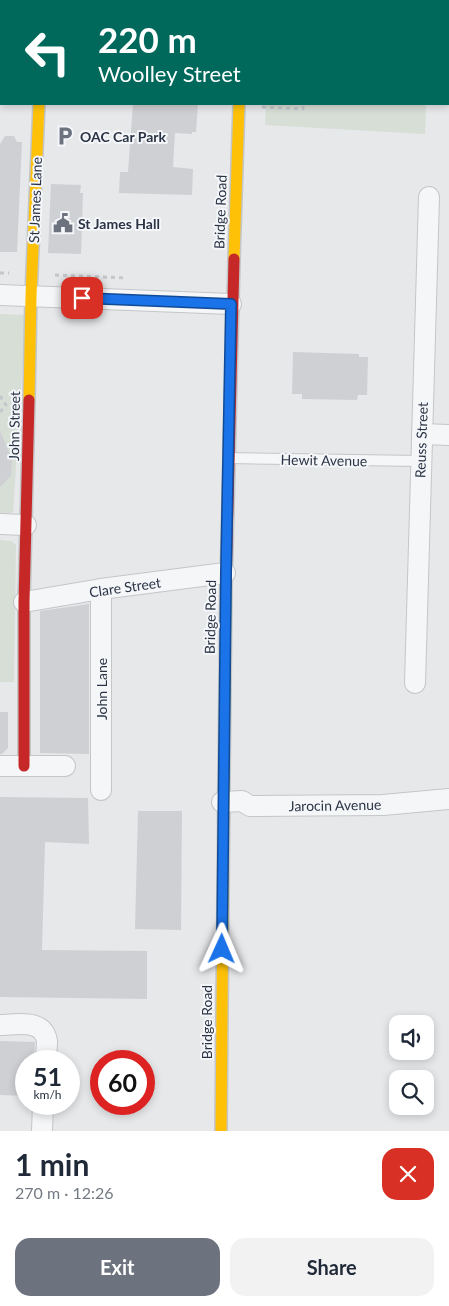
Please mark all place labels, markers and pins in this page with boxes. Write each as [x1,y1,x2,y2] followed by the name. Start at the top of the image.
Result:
[54,125,76,147] parking icon: OAC Car Park
[80,128,167,145] place label: OAC Car Park
[52,212,74,234] public building icon: St James Hall
[78,215,160,232] place label: St James Hall
[61,277,103,319] pin

